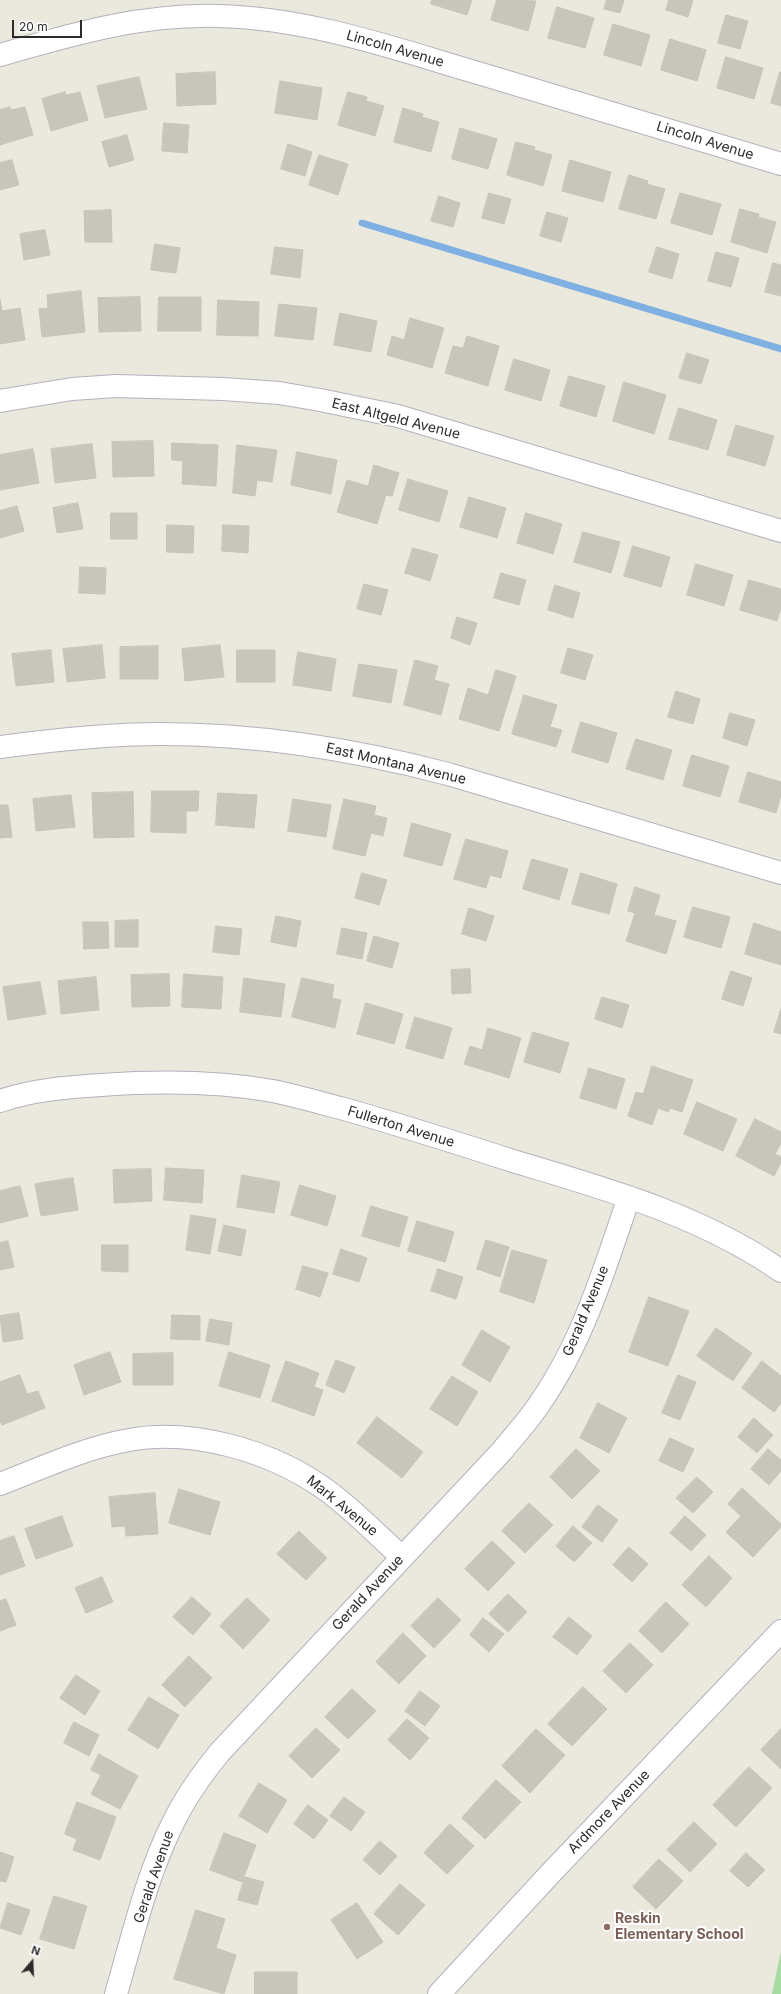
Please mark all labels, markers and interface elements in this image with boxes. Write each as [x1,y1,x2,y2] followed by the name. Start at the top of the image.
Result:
[14,12,84,38] scale bar
[19,19,48,34] text: 20 m
[344,27,446,71] street label: Lincoln Avenue
[654,118,756,164] street label: Lincoln Avenue
[330,395,462,443] street label: East Altgeld Avenue
[324,740,468,788] street label: East Montana Avenue
[346,1103,456,1151] street label: Fullerton Avenue
[559,1263,613,1359] street label: Gerald Avenue
[303,1472,381,1540] street label: Mark Avenue
[329,1552,407,1634] street label: Gerald Avenue
[565,1767,653,1857] street label: Ardmore Avenue
[130,1828,178,1926] street label: Gerald Avenue
[615,1911,744,1944] place label: Reskin Elementary School
[602,1922,612,1932] marker: Reskin Elementary School
[12,1942,52,1982] north arrow
[30,1943,42,1959] text: N

